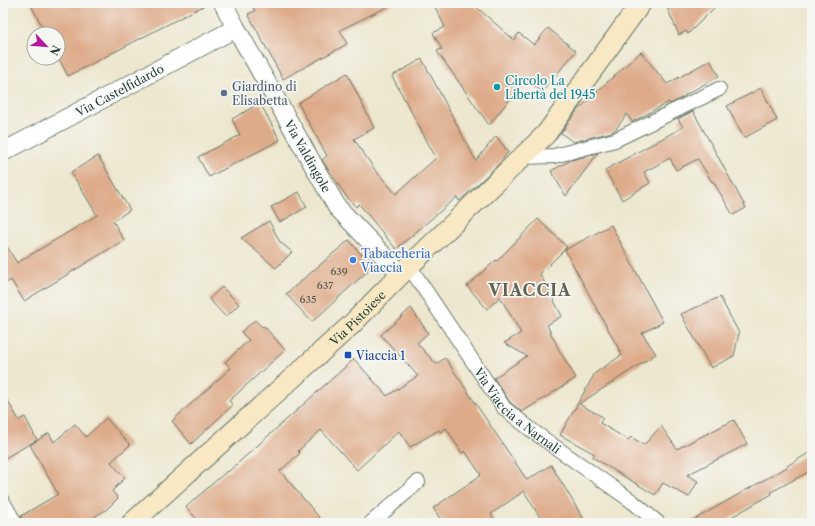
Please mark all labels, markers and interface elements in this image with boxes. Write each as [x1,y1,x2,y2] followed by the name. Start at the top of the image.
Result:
[26,26,66,66] north arrow
[46,43,63,58] text: N
[72,60,166,120] street label: Via Castelfidardo
[505,73,595,102] place label: Circolo La Libertà del 1945
[232,79,297,108] place label: Giardino di Elisabetta
[492,82,502,92] marker: Circolo La Libertà del 1945
[219,88,229,98] marker: Giardino di Elisabetta
[281,116,335,195] street label: Via Valdingole
[360,246,431,275] place label: Tabaccheria Viaccia
[348,255,358,265] marker: Tabaccheria Viaccia
[330,265,348,278] house number: 639
[317,279,333,292] house number: 637
[488,280,571,300] district label: VIACCIA
[326,287,389,349] street label: Via Pistoiese
[300,293,316,306] house number: 635
[355,348,405,363] place label: Viaccia 1
[343,350,353,360] marker: Viaccia 1
[471,364,564,456] street label: Via Viaccia a Narnali

